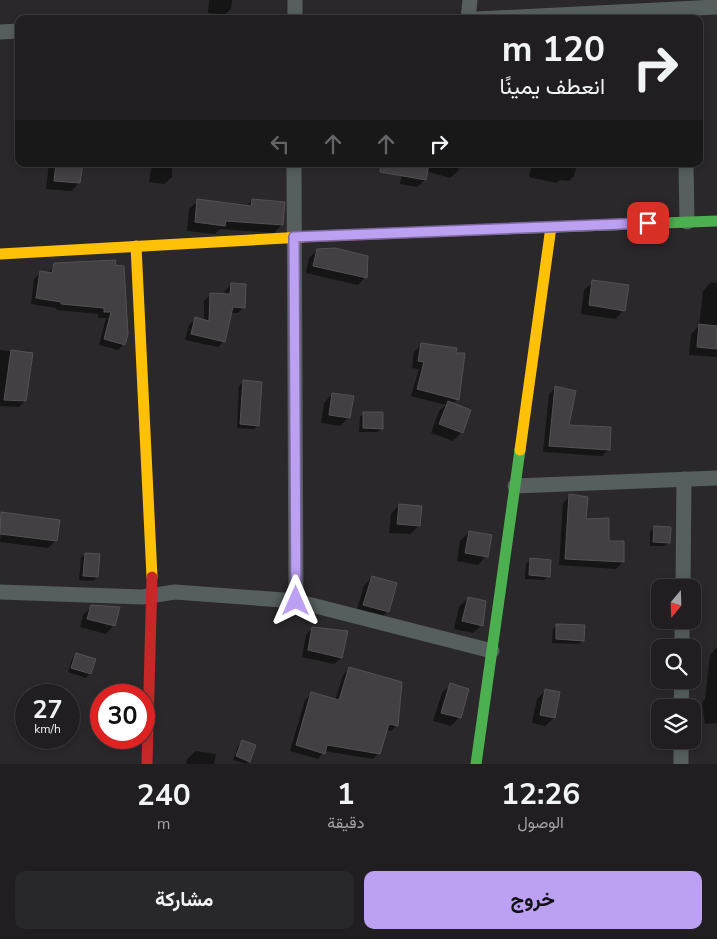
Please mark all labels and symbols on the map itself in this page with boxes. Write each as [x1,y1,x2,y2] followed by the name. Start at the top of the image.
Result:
[627,202,669,244] pin
[269,574,321,626] position arrow
[651,579,701,629] north arrow
[90,684,155,749] speed limit sign: 30

